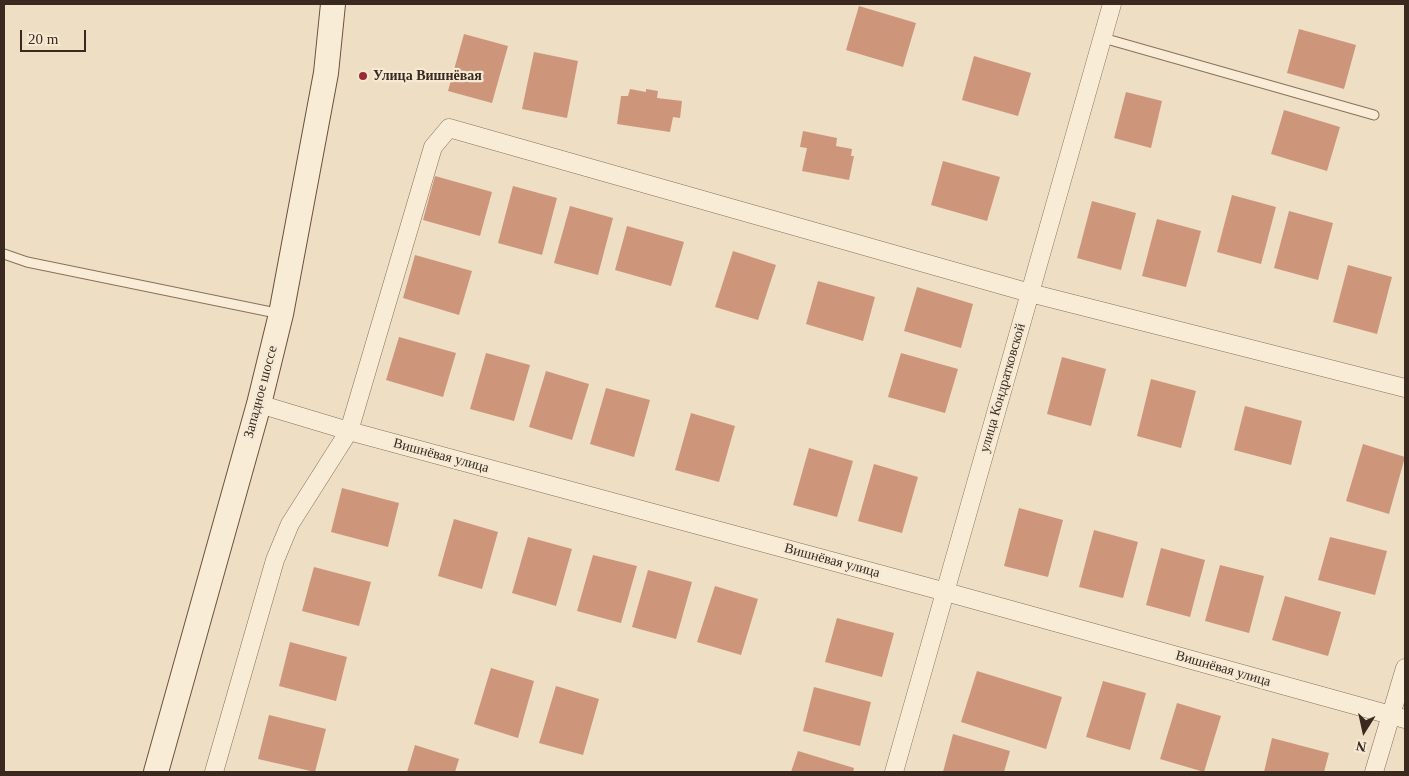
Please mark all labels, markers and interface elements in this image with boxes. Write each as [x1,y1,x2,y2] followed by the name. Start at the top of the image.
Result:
[22,20,89,52] scale bar
[28,31,58,47] text: 20 m
[373,68,482,84] place label: Улица Вишнёвая
[357,70,369,82] marker: Улица Вишнёвая
[976,321,1030,455] street label: улица Кондратковской
[241,344,281,440] street label: Западное шоссе
[391,435,491,477] street label: Вишнёвая улица
[782,540,882,582] street label: Вишнёвая улица
[1173,647,1273,691] street label: Вишнёвая улица
[1339,706,1389,756] north arrow
[1355,738,1368,755] text: N

